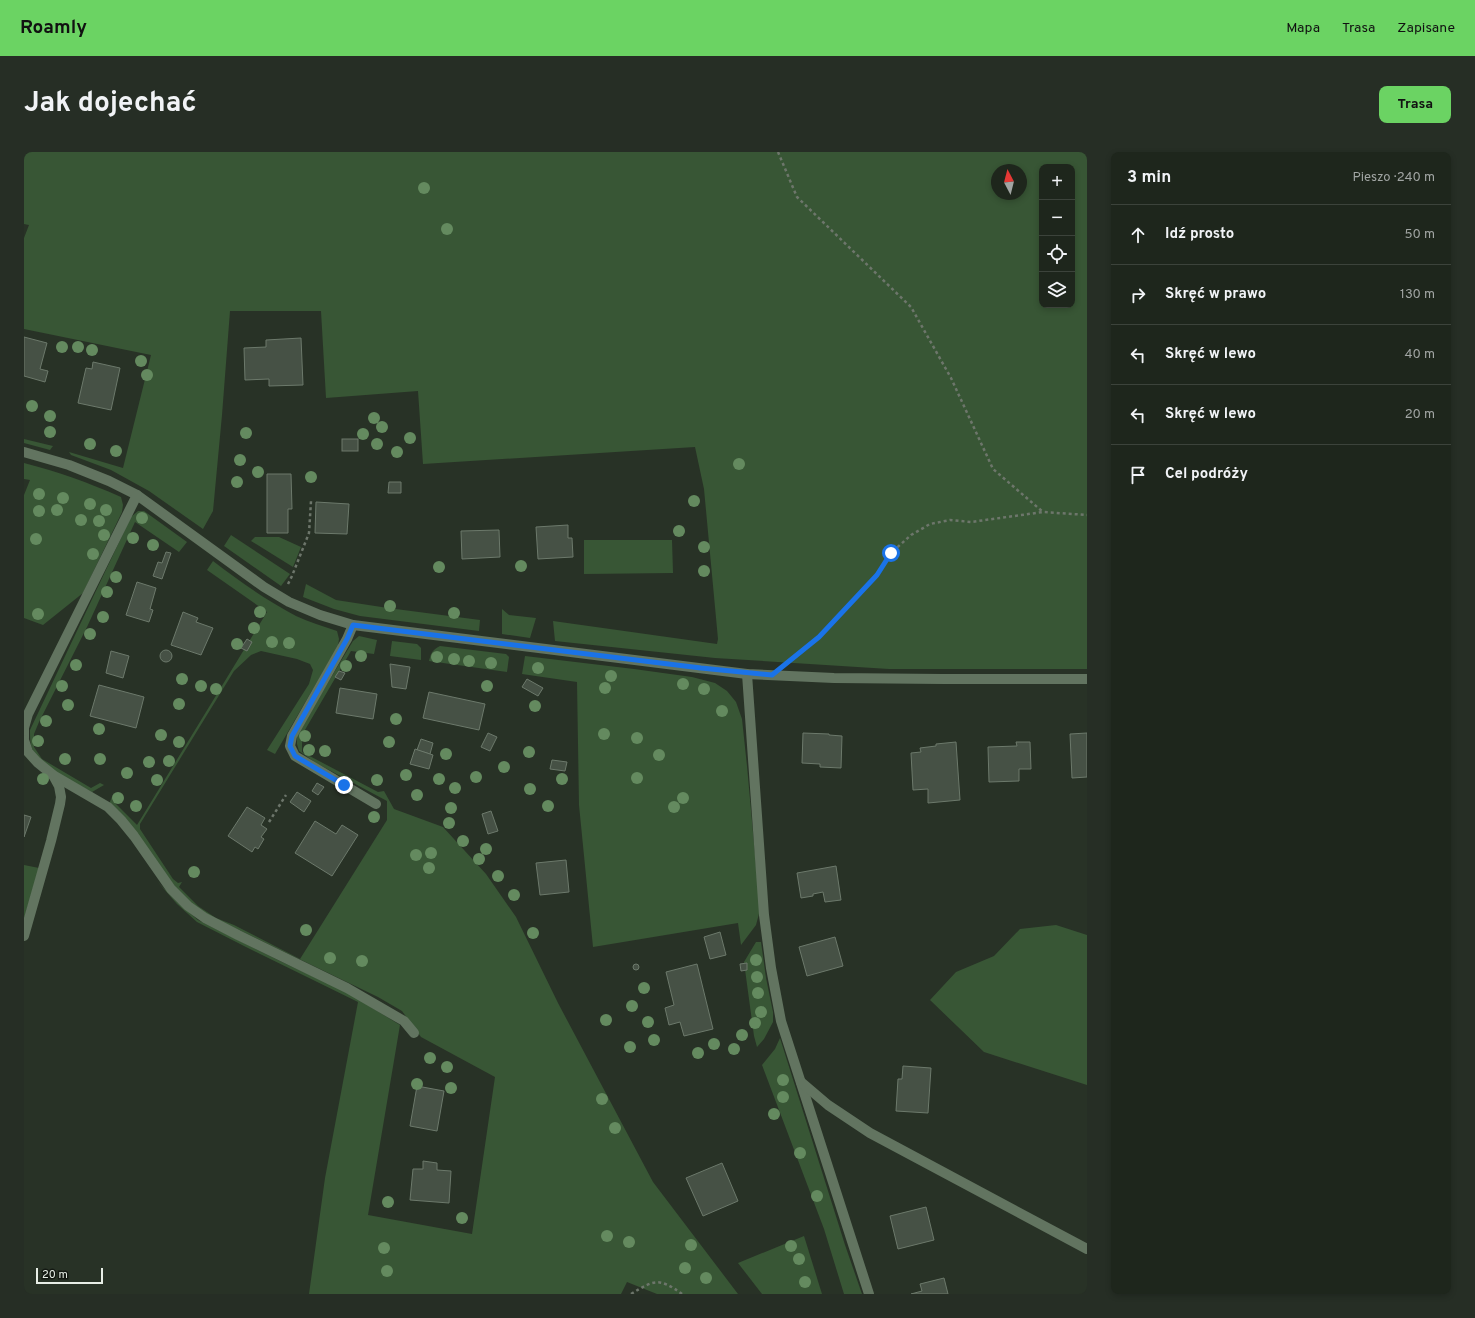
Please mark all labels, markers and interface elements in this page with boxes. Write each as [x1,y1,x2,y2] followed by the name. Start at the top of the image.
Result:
[20,16,87,40] text: Roamly
[1286,20,1320,37] text: Mapa
[1342,20,1375,37] text: Trasa
[1397,20,1455,37] text: Zapisane
[24,86,197,122] text: Jak dojechać
[1379,86,1451,123] button: Trasa
[991,164,1027,200] north arrow
[1039,164,1075,308] map controls
[1039,164,1075,200] button: +
[1127,167,1171,189] text: 3 min
[1353,170,1435,186] text: Pieszo · 240 m
[1039,200,1075,236] button: −
[1127,224,1149,246] icon: ahead
[1165,225,1234,244] text: Idź prosto
[1405,227,1435,243] text: 50 m
[1039,236,1075,272] button: locate
[1039,272,1075,308] button: layers
[1127,284,1149,306] icon: right
[1165,285,1266,304] text: Skręć w prawo
[1400,287,1435,303] text: 130 m
[1127,344,1149,366] icon: left
[1165,345,1256,364] text: Skręć w lewo
[1405,347,1435,363] text: 40 m
[1127,404,1149,426] icon: left
[1165,405,1256,424] text: Skręć w lewo
[1405,407,1435,423] text: 20 m
[1127,464,1149,486] icon: arrive
[1165,465,1248,484] text: Cel podróży
[882,544,900,562] route start
[335,776,353,794] route end
[36,1266,103,1285] scale bar
[42,1268,68,1282] text: 20 m

